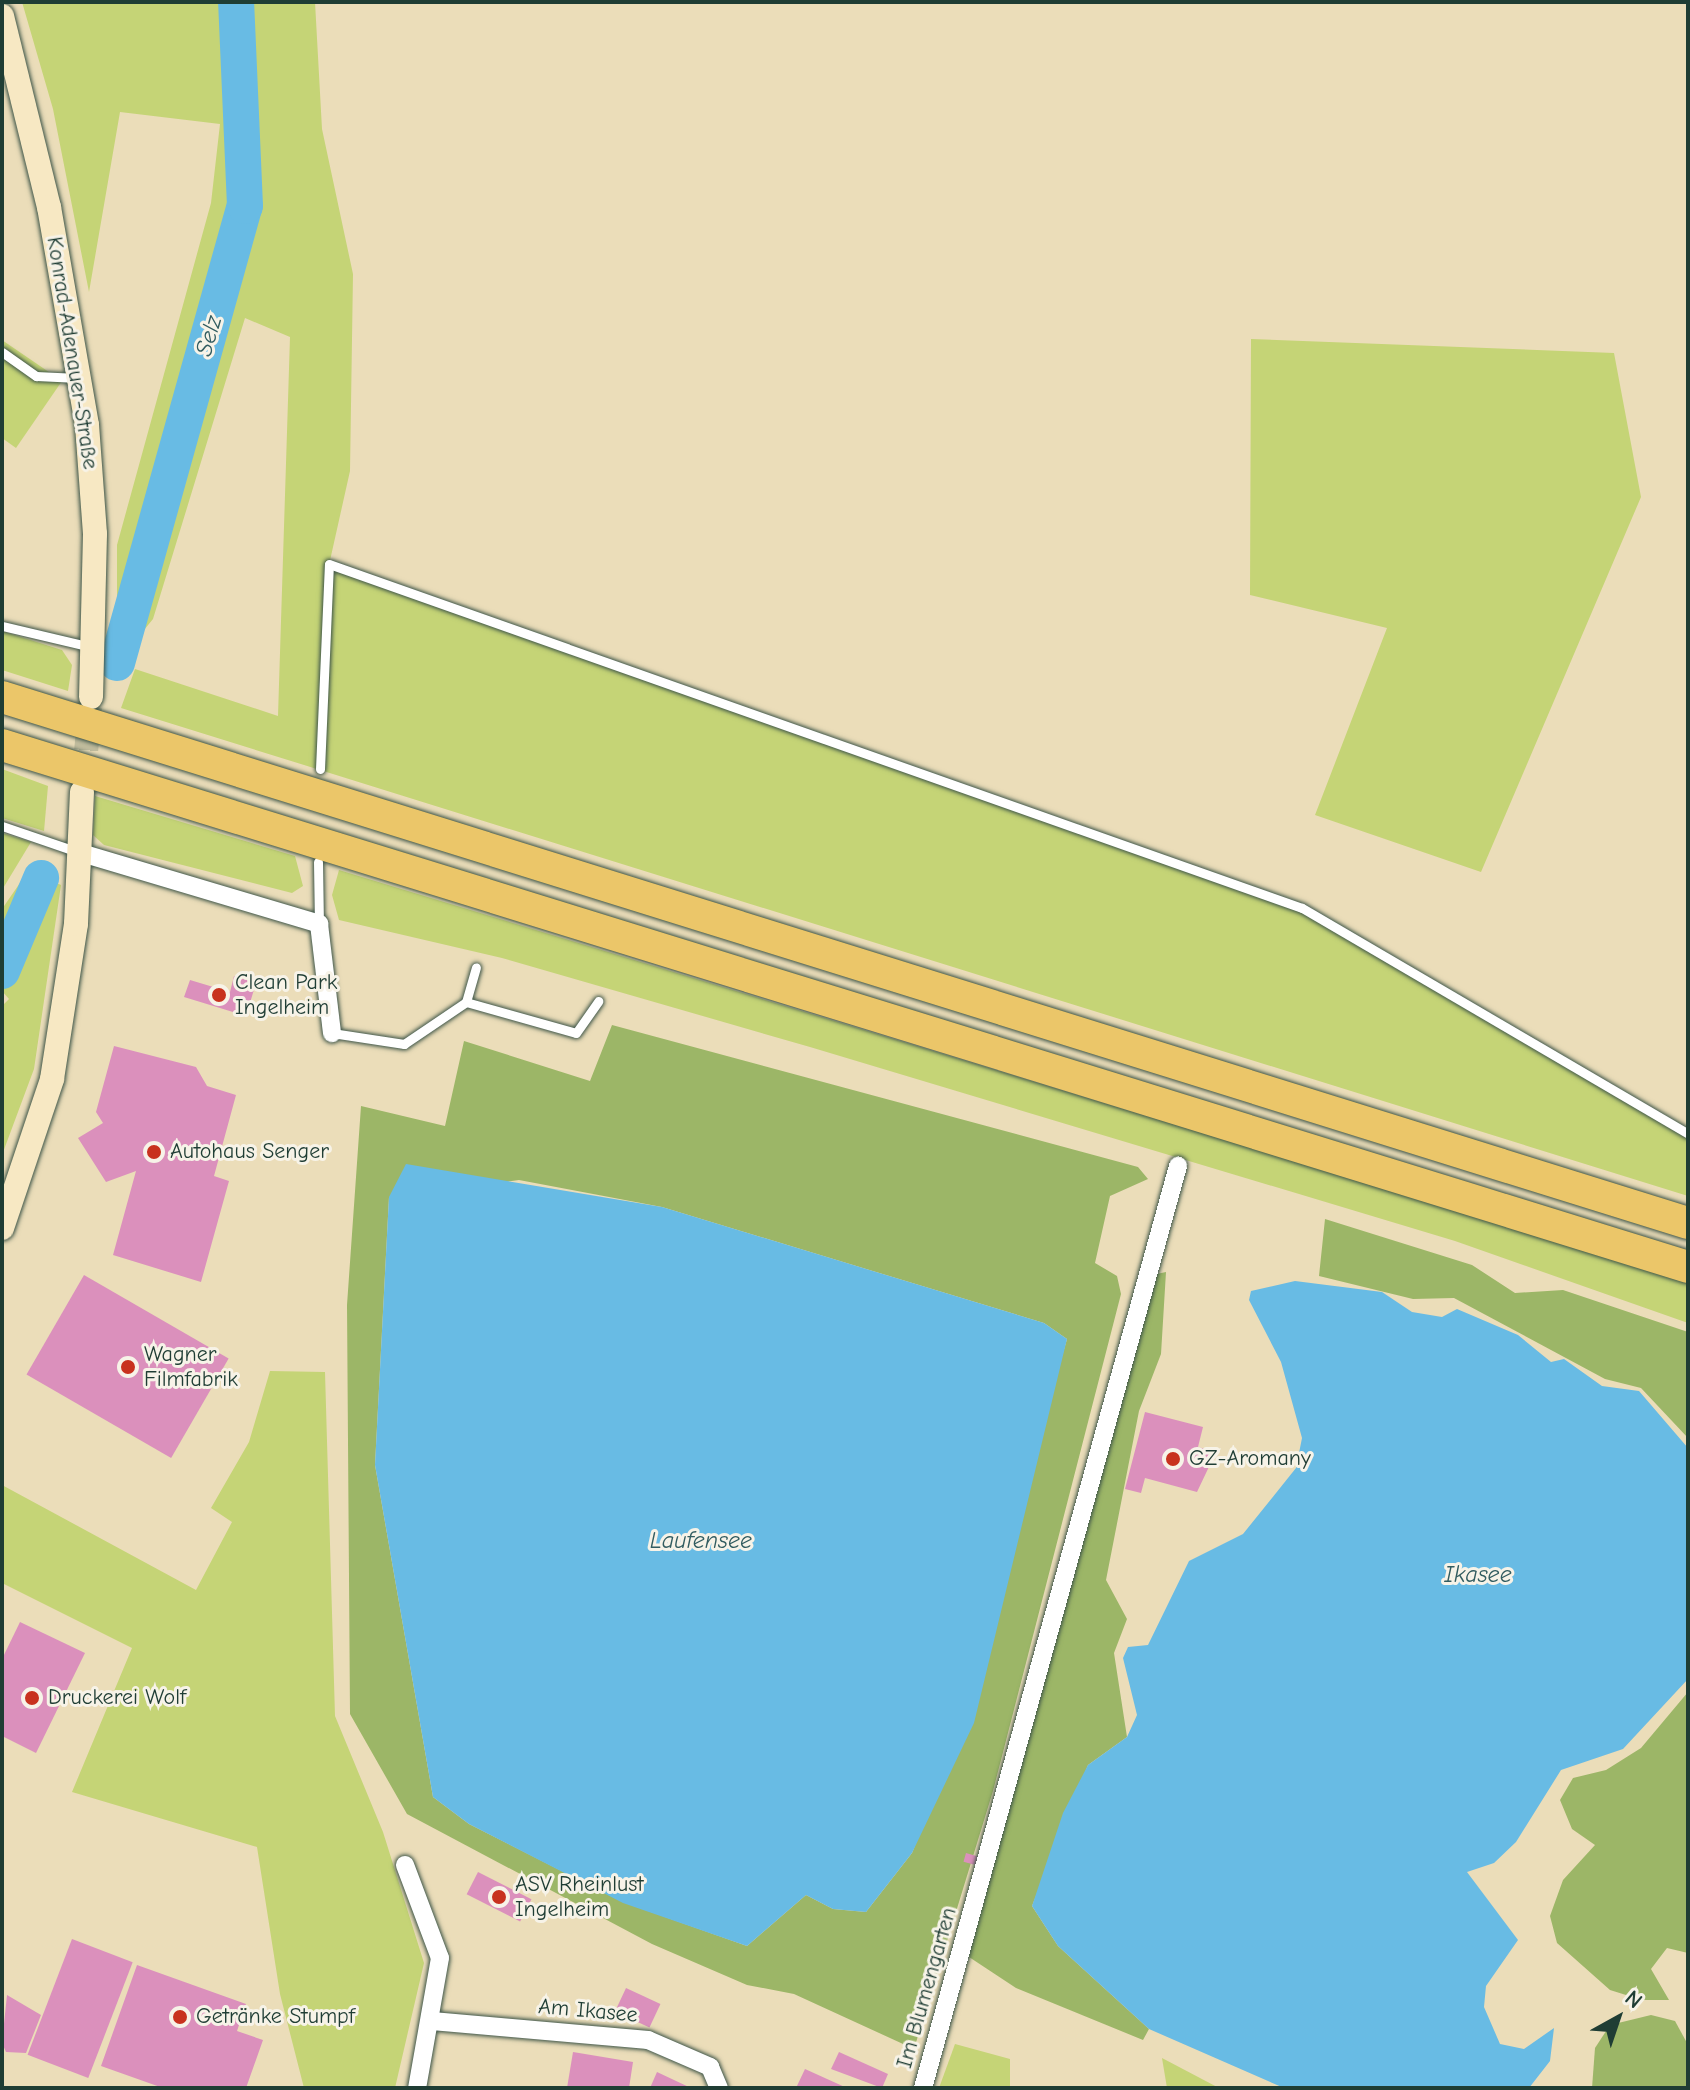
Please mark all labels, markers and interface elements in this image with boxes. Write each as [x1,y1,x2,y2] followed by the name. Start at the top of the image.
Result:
[41,235,103,471] street label: Konrad-Adenauer-Straße
[190,313,228,359] water label: Selz
[235,969,337,1020] place label: Clean Park Ingelheim
[210,986,228,1004] marker: Clean Park Ingelheim
[170,1139,329,1165] place label: Autohaus Senger
[145,1143,163,1161] marker: Autohaus Senger
[144,1341,238,1392] place label: Wagner Filmfabrik
[119,1358,137,1376] marker: Wagner Filmfabrik
[1189,1446,1311,1472] place label: GZ-Aromany
[1164,1450,1182,1468] marker: GZ-Aromany
[650,1527,752,1555] water label: Laufensee
[1444,1561,1512,1589] water label: Ikasee
[48,1685,186,1711] place label: Druckerei Wolf
[23,1689,41,1707] marker: Druckerei Wolf
[515,1871,644,1922] place label: ASV Rheinlust Ingelheim
[490,1888,508,1906] marker: ASV Rheinlust Ingelheim
[891,1905,963,2071] street label: Im Blumengarten
[1578,1978,1658,2058] north arrow
[1620,1985,1647,2014] text: N
[537,1994,639,2028] street label: Am Ikasee
[196,2004,355,2030] place label: Getränke Stumpf
[171,2008,189,2026] marker: Getränke Stumpf

